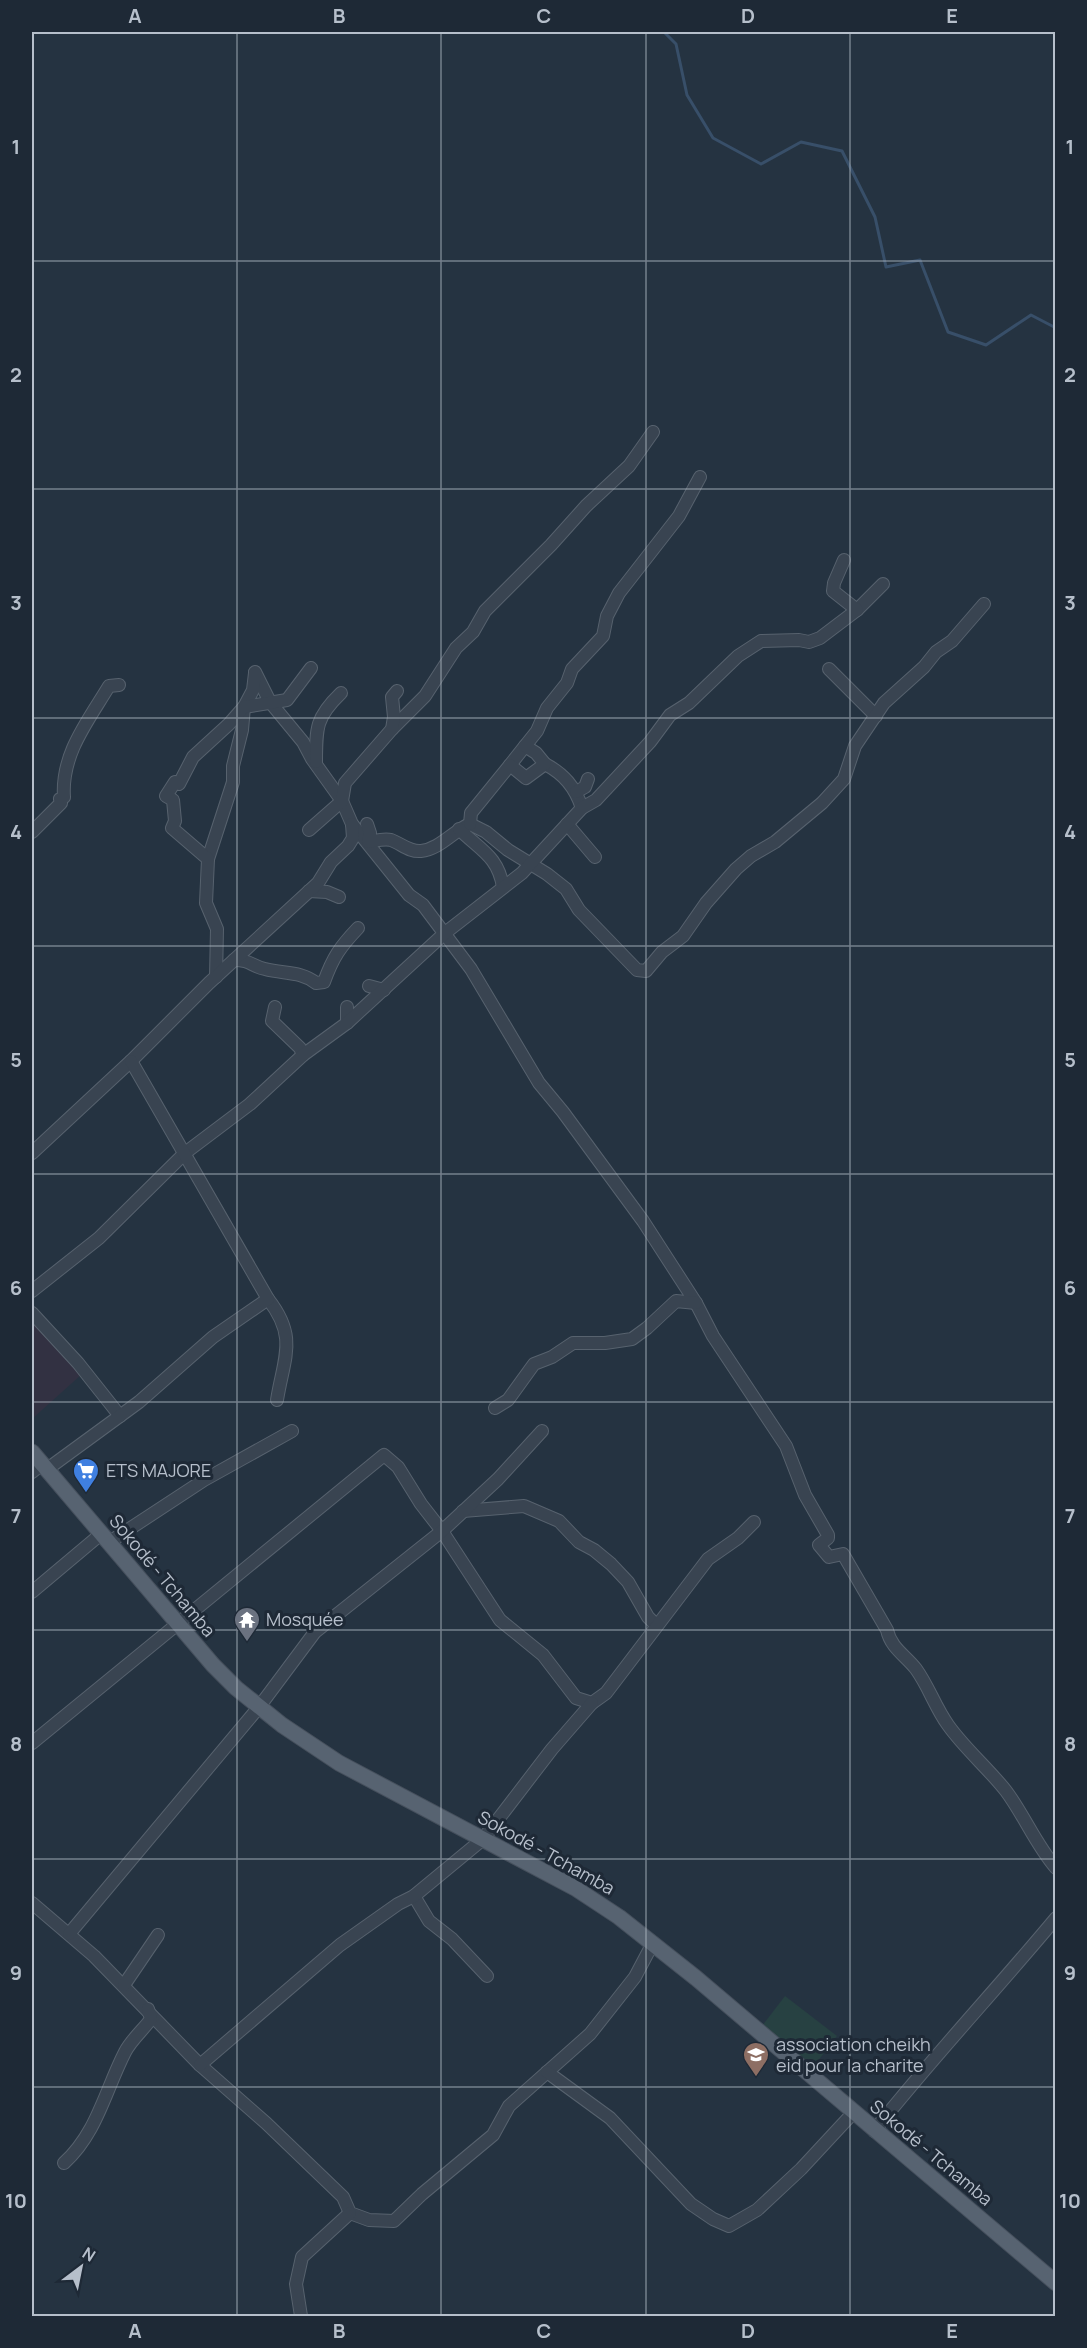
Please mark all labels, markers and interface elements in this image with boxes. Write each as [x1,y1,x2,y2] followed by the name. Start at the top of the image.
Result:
[128,2,142,29] text: A
[333,2,346,29] text: B
[537,2,551,29] text: C
[741,2,755,29] text: D
[946,2,958,29] text: E
[12,133,20,160] text: 1
[1066,133,1074,160] text: 1
[10,361,22,388] text: 2
[1064,361,1076,388] text: 2
[10,589,22,616] text: 3
[1064,589,1076,616] text: 3
[10,818,22,845] text: 4
[1064,818,1076,845] text: 4
[10,1046,22,1073] text: 5
[1064,1046,1076,1073] text: 5
[10,1274,22,1301] text: 6
[1064,1274,1076,1301] text: 6
[71,1456,101,1494] supermarket icon: ETS MAJORE
[106,1458,211,1482] place label: ETS MAJORE
[11,1502,21,1529] text: 7
[1065,1502,1075,1529] text: 7
[104,1509,221,1642] street label: Sokodé - Tchamba
[232,1605,262,1643] temple icon: Mosquée
[266,1607,344,1631] place label: Mosquée
[10,1730,22,1757] text: 8
[1064,1730,1076,1757] text: 8
[474,1805,619,1900] street label: Sokodé - Tchamba
[10,1959,22,1986] text: 9
[1064,1959,1076,1986] text: 9
[776,2032,931,2077] place label: association cheikh eid pour la charite
[741,2040,771,2078] school or university icon: association cheikh eid pour la charite
[865,2094,998,2211] street label: Sokodé - Tchamba
[5,2187,27,2214] text: 10
[1059,2187,1081,2214] text: 10
[51,2237,111,2297] north arrow
[78,2242,100,2267] text: N
[128,2317,142,2344] text: A
[333,2317,346,2344] text: B
[537,2317,551,2344] text: C
[741,2317,755,2344] text: D
[946,2317,958,2344] text: E

